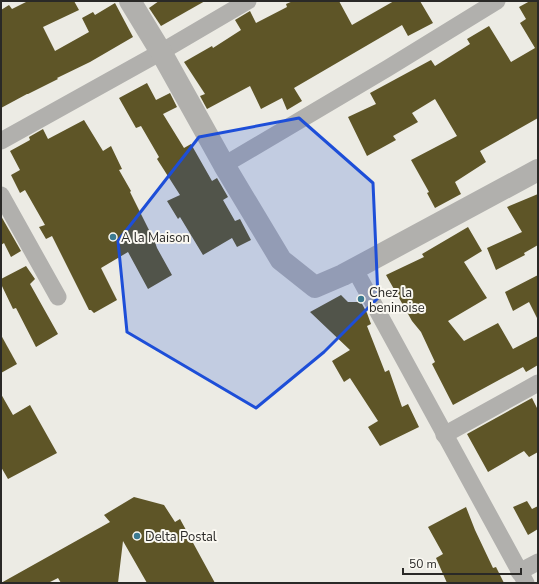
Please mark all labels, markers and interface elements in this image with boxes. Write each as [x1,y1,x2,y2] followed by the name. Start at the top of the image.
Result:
[121,229,190,247] place label: A la Maison
[108,232,118,242] marker: A la Maison
[369,284,425,317] place label: Chez la beninoise
[356,294,366,304] marker: Chez la beninoise
[145,528,217,546] place label: Delta Postal
[132,531,142,541] marker: Delta Postal
[403,550,521,576] scale bar
[409,556,437,572] text: 50 m

